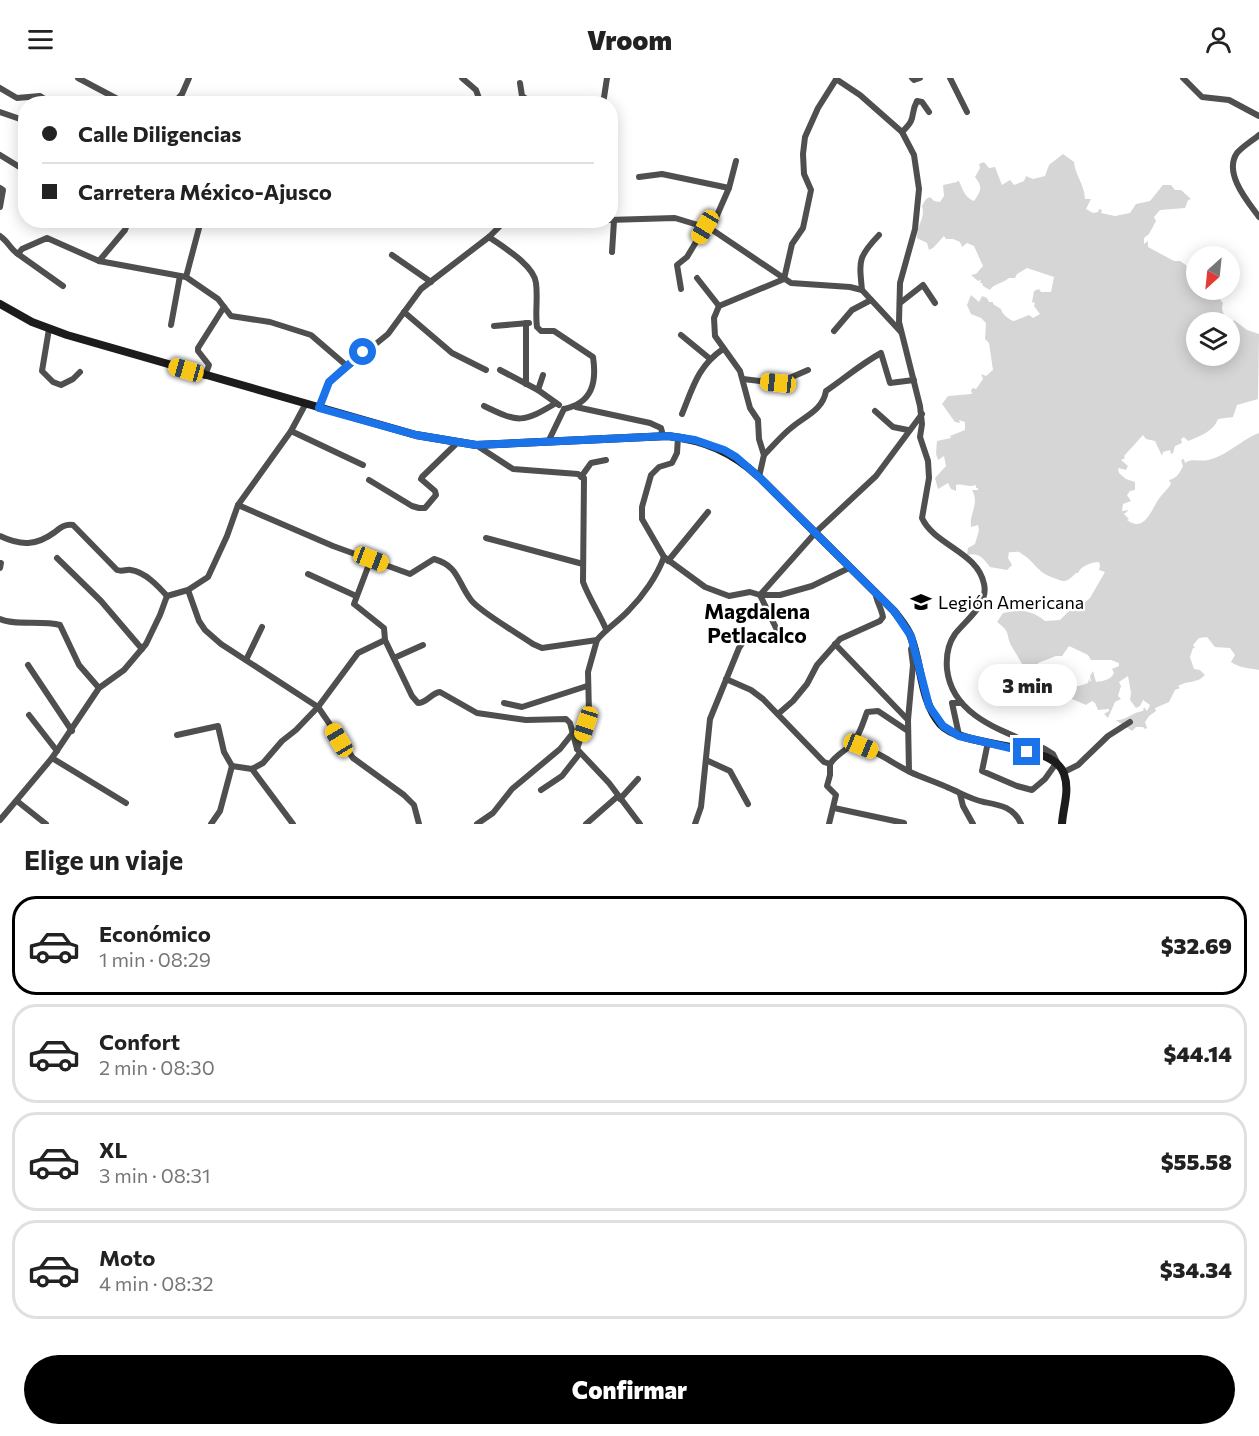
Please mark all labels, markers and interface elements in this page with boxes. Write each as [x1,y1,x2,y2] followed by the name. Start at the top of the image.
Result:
[24,23,57,56] icon: menu
[587,23,672,56] text: Vroom
[1202,23,1235,56] icon: person
[78,120,242,147] text: Calle Diligencias
[78,178,332,205] text: Carretera México-Ajusco
[688,207,722,247] car
[1186,246,1240,300] north arrow
[1186,246,1240,366] map controls
[1186,312,1240,366] button: layers
[349,338,376,365] route start
[166,356,206,384] car
[759,372,797,394] car
[351,544,391,574] car
[909,590,933,614] school or university icon: Legión Americana
[938,591,1084,613] place label: Legión Americana
[704,598,810,647] district label: Magdalena Petlacalco
[978,665,1076,707] callout: 3 min
[1002,673,1053,697] text: 3 min
[572,704,600,744] car
[322,720,356,760] car
[841,731,881,761] car
[1013,738,1040,765] route end
[24,843,183,876] text: Elige un viaje
[27,919,81,973] icon: car
[99,920,211,947] text: Económico
[1161,932,1232,959] text: $32.69
[99,947,211,971] text: 1 min · 08:29
[27,1027,81,1081] icon: car
[99,1028,180,1055] text: Confort
[1163,1040,1232,1067] text: $44.14
[99,1055,215,1079] text: 2 min · 08:30
[27,1135,81,1189] icon: car
[99,1136,127,1163] text: XL
[1161,1148,1232,1175] text: $55.58
[99,1163,211,1187] text: 3 min · 08:31
[27,1243,81,1297] icon: car
[99,1244,155,1271] text: Moto
[1160,1256,1232,1283] text: $34.34
[99,1271,214,1295] text: 4 min · 08:32
[24,1355,1235,1424] button: Confirmar

